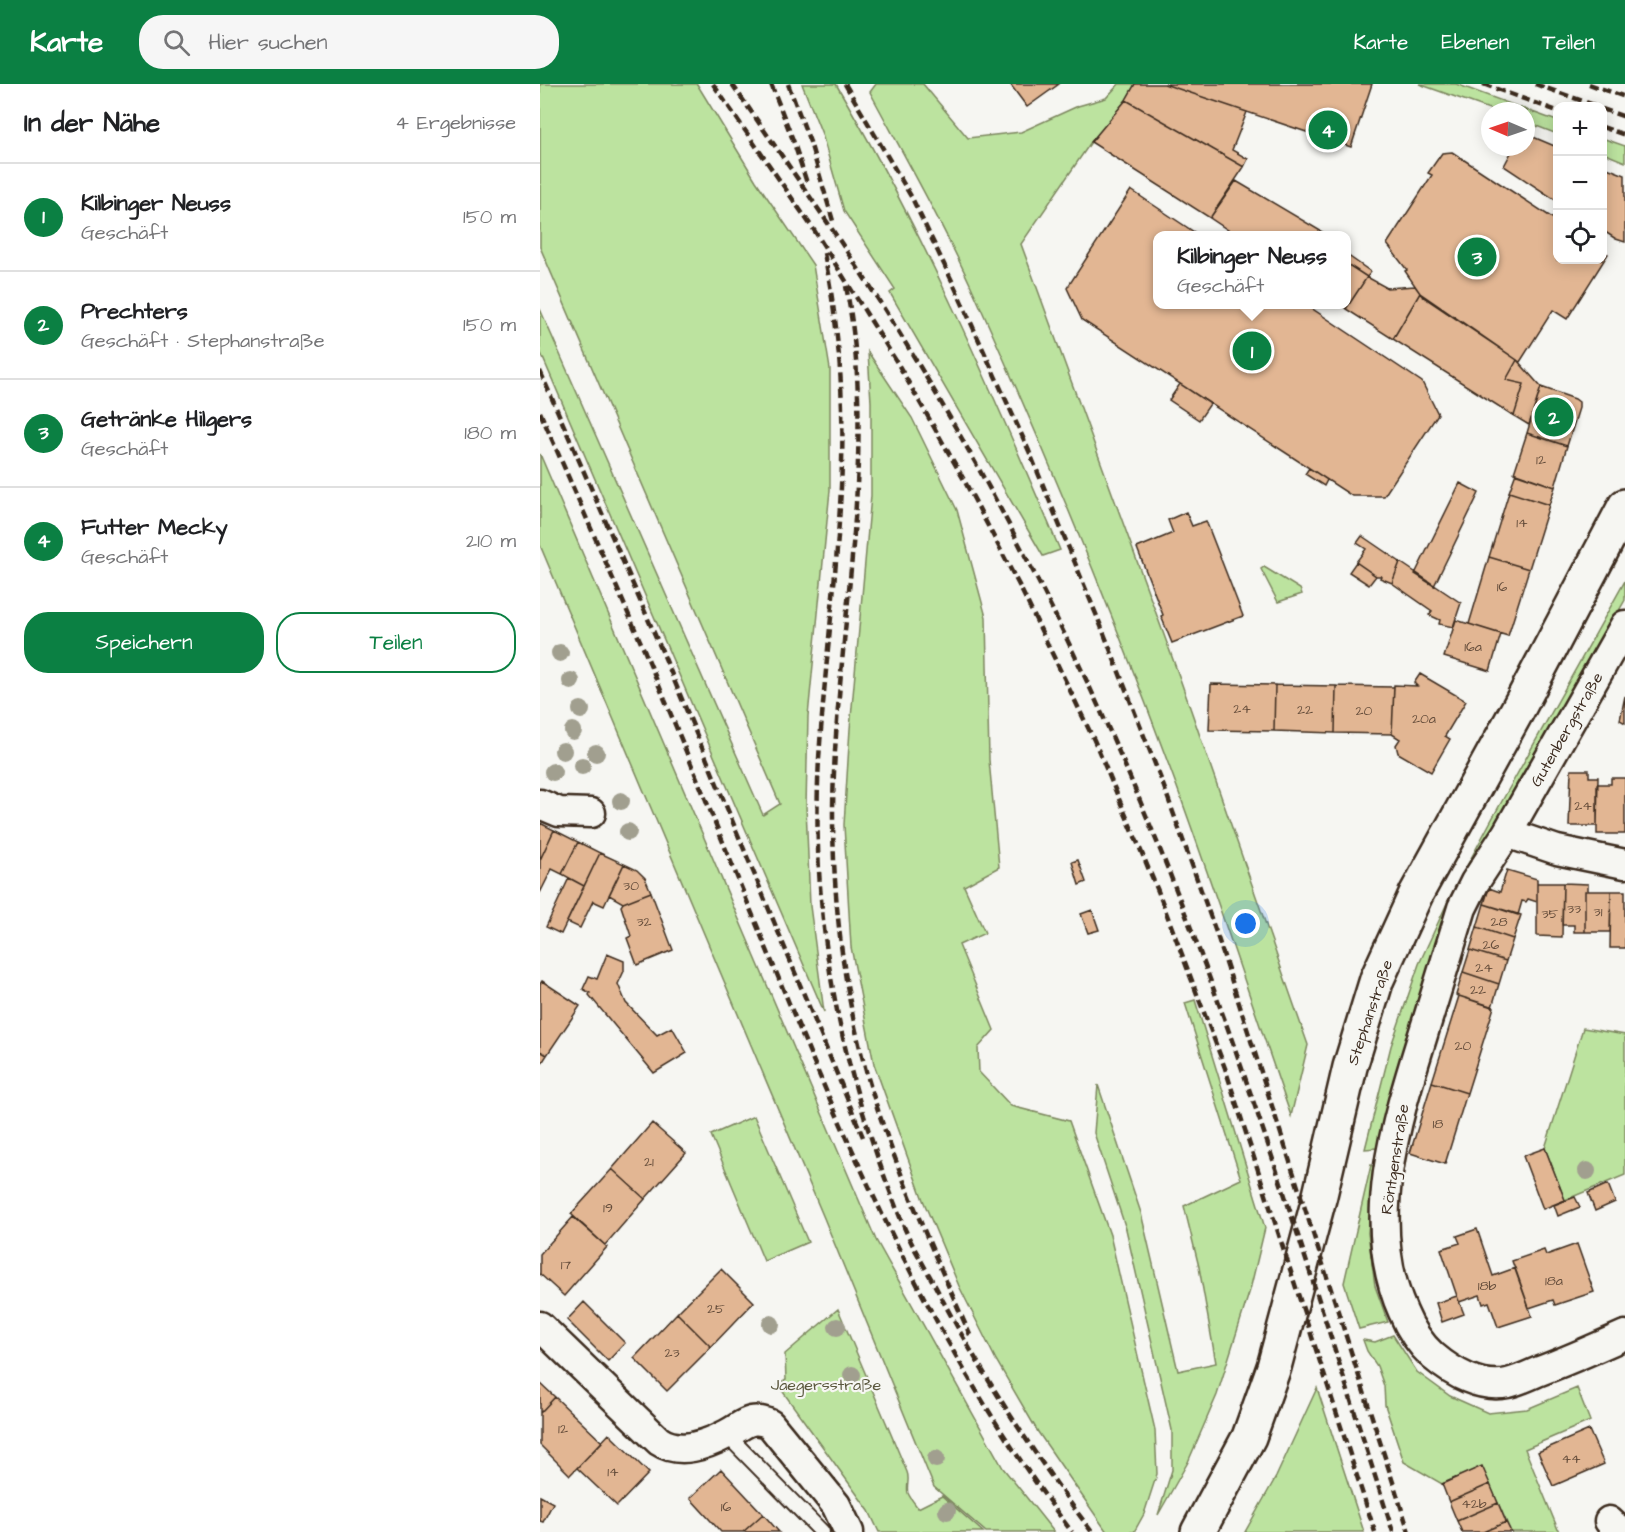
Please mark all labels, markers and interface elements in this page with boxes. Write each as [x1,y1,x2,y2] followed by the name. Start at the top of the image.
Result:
[139,15,559,69] search box
[30,23,103,62] text: Karte
[160,26,193,59] icon: search
[208,27,328,58] text: Hier suchen
[1353,28,1408,57] text: Karte
[1441,28,1509,57] text: Ebenen
[1542,28,1595,57] text: Teilen
[1481,102,1535,156] north arrow
[1553,102,1607,264] map controls
[1553,102,1607,156] button: +
[24,105,160,141] text: In der Nähe
[1308,108,1348,152] pin: 4
[395,109,516,137] text: 4 Ergebnisse
[1553,156,1607,210] button: −
[81,188,231,219] text: Kilbinger Neuss
[42,203,45,231] text: 1
[463,203,516,231] text: 150 m
[1553,210,1607,264] button: locate
[81,219,168,247] text: Geschäft
[1153,231,1351,309] popup
[1458,234,1496,279] pin: 3
[1177,241,1327,272] text: Kilbinger Neuss
[1177,272,1264,300] text: Geschäft
[81,296,188,327] text: Prechters
[38,311,49,339] text: 2
[463,311,516,339] text: 150 m
[81,327,325,355] text: Geschäft · Stephanstraße
[1232,328,1272,374] pin: 1
[1534,394,1574,440] pin: 2
[81,404,252,435] text: Getränke Hilgers
[38,419,49,447] text: 3
[464,419,516,447] text: 180 m
[81,435,168,463] text: Geschäft
[1536,450,1546,470] house number: 12
[81,512,228,543] text: Futter Mecky
[1516,513,1528,533] house number: 14
[37,527,50,555] text: 4
[466,527,516,555] text: 210 m
[81,543,168,571] text: Geschäft
[1497,577,1508,597] house number: 16
[24,612,264,673] button: Speichern
[276,612,516,673] button: Teilen
[1464,637,1482,657] house number: 16a
[1525,668,1610,791] street label: Gutenbergstraße
[1233,699,1251,719] house number: 24
[1297,700,1313,720] house number: 22
[1356,701,1373,721] house number: 20
[1412,709,1436,729] house number: 20a
[1574,796,1592,816] house number: 24
[623,876,639,896] house number: 30
[1567,899,1581,919] house number: 33
[1594,902,1603,922] house number: 31
[1541,904,1559,924] house number: 35
[1231,909,1260,938] your location
[636,912,652,932] house number: 32
[1490,912,1508,932] house number: 28
[1483,935,1500,955] house number: 26
[1342,956,1398,1068] street label: Stephanstraße
[1475,958,1493,978] house number: 24
[1470,980,1486,1000] house number: 22
[1455,1036,1472,1056] house number: 20
[1375,1102,1416,1216] street label: Röntgenstraße
[1433,1114,1443,1134] house number: 18
[644,1152,654,1172] house number: 21
[603,1198,613,1218] house number: 19
[561,1255,572,1275] house number: 17
[1545,1271,1563,1291] house number: 18a
[1478,1276,1497,1296] house number: 18b
[707,1299,725,1319] house number: 25
[664,1343,680,1363] house number: 23
[771,1374,882,1397] park label: Jaegersstraße
[558,1419,568,1439] house number: 12
[1561,1449,1581,1469] house number: 44
[607,1462,619,1482] house number: 14
[1461,1494,1487,1514] house number: 42b
[721,1497,732,1517] house number: 16

